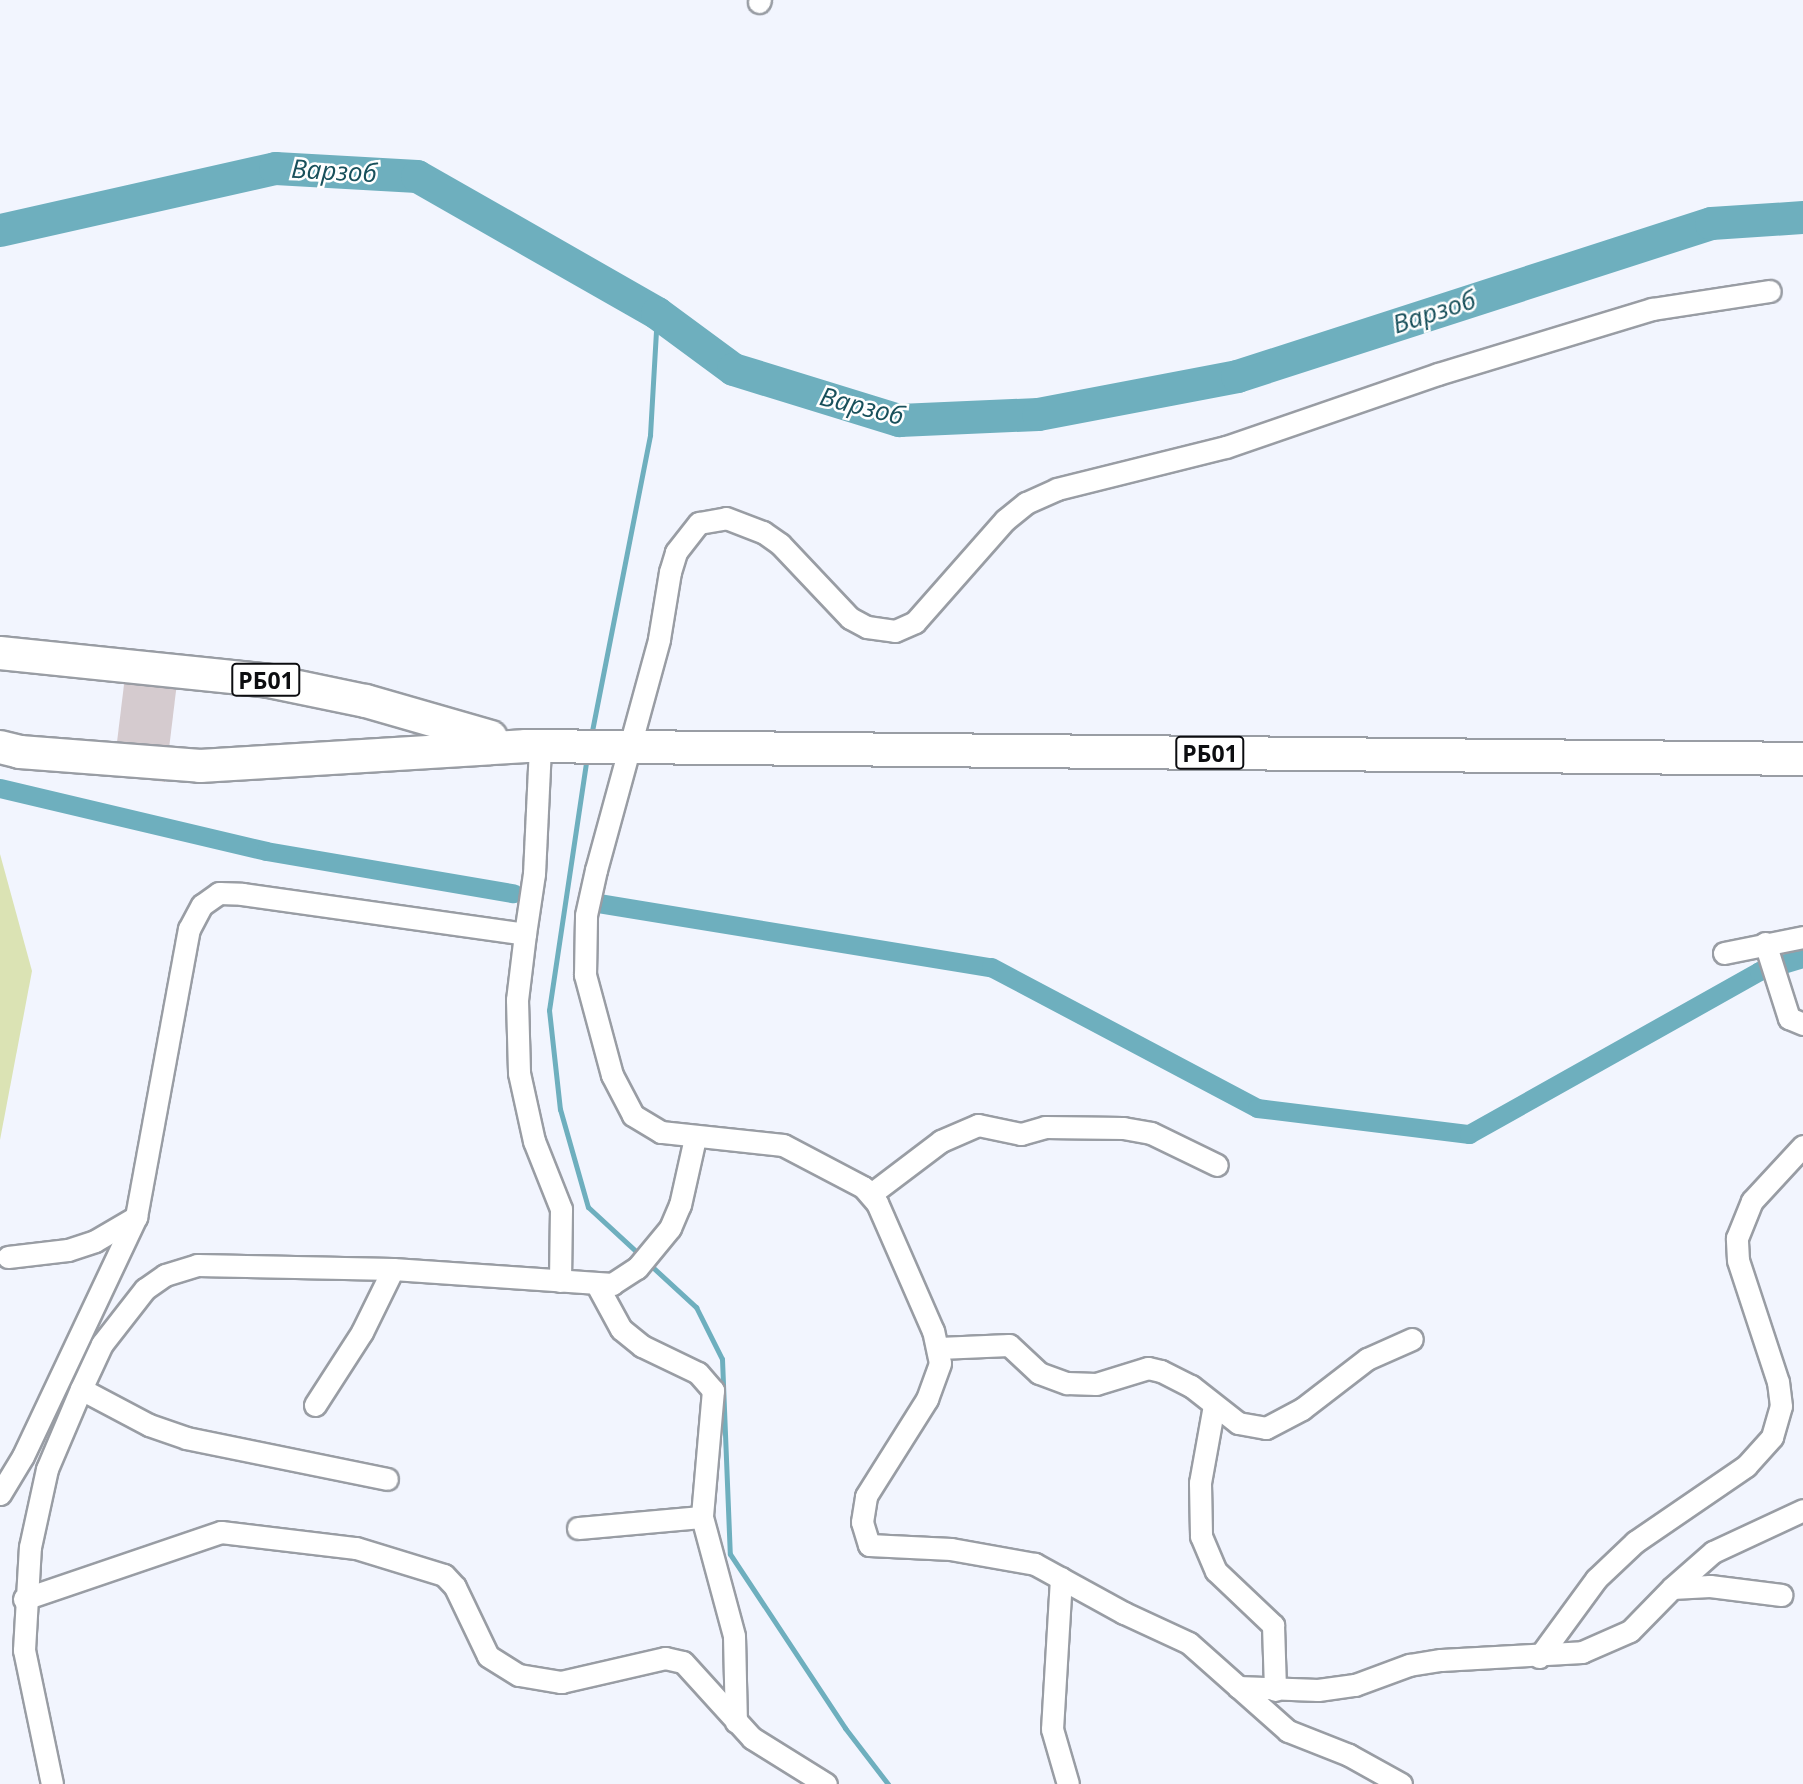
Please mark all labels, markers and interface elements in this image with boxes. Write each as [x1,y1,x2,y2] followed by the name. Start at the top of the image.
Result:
[290,153,378,189] water label: Варзоб
[1388,284,1480,340] water label: Варзоб
[817,381,907,431] water label: Варзоб
[231,660,301,700] road number: РБ01
[1175,734,1245,772] road number: РБ01

